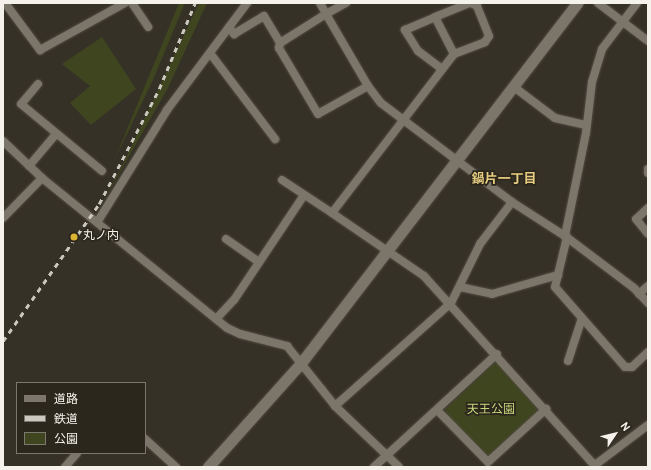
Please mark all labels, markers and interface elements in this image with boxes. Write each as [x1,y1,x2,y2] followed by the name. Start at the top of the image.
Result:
[472,172,536,188] district label: 鍋片一丁目
[83,230,119,244] place label: 丸ノ内
[68,231,80,243] marker: 丸ノ内
[16,382,146,454] legend
[54,392,78,408] text: 道路
[467,404,515,418] park label: 天王公園
[54,412,78,428] text: 鉄道
[595,414,635,454] north arrow
[617,420,633,434] text: N
[54,432,78,448] text: 公園

